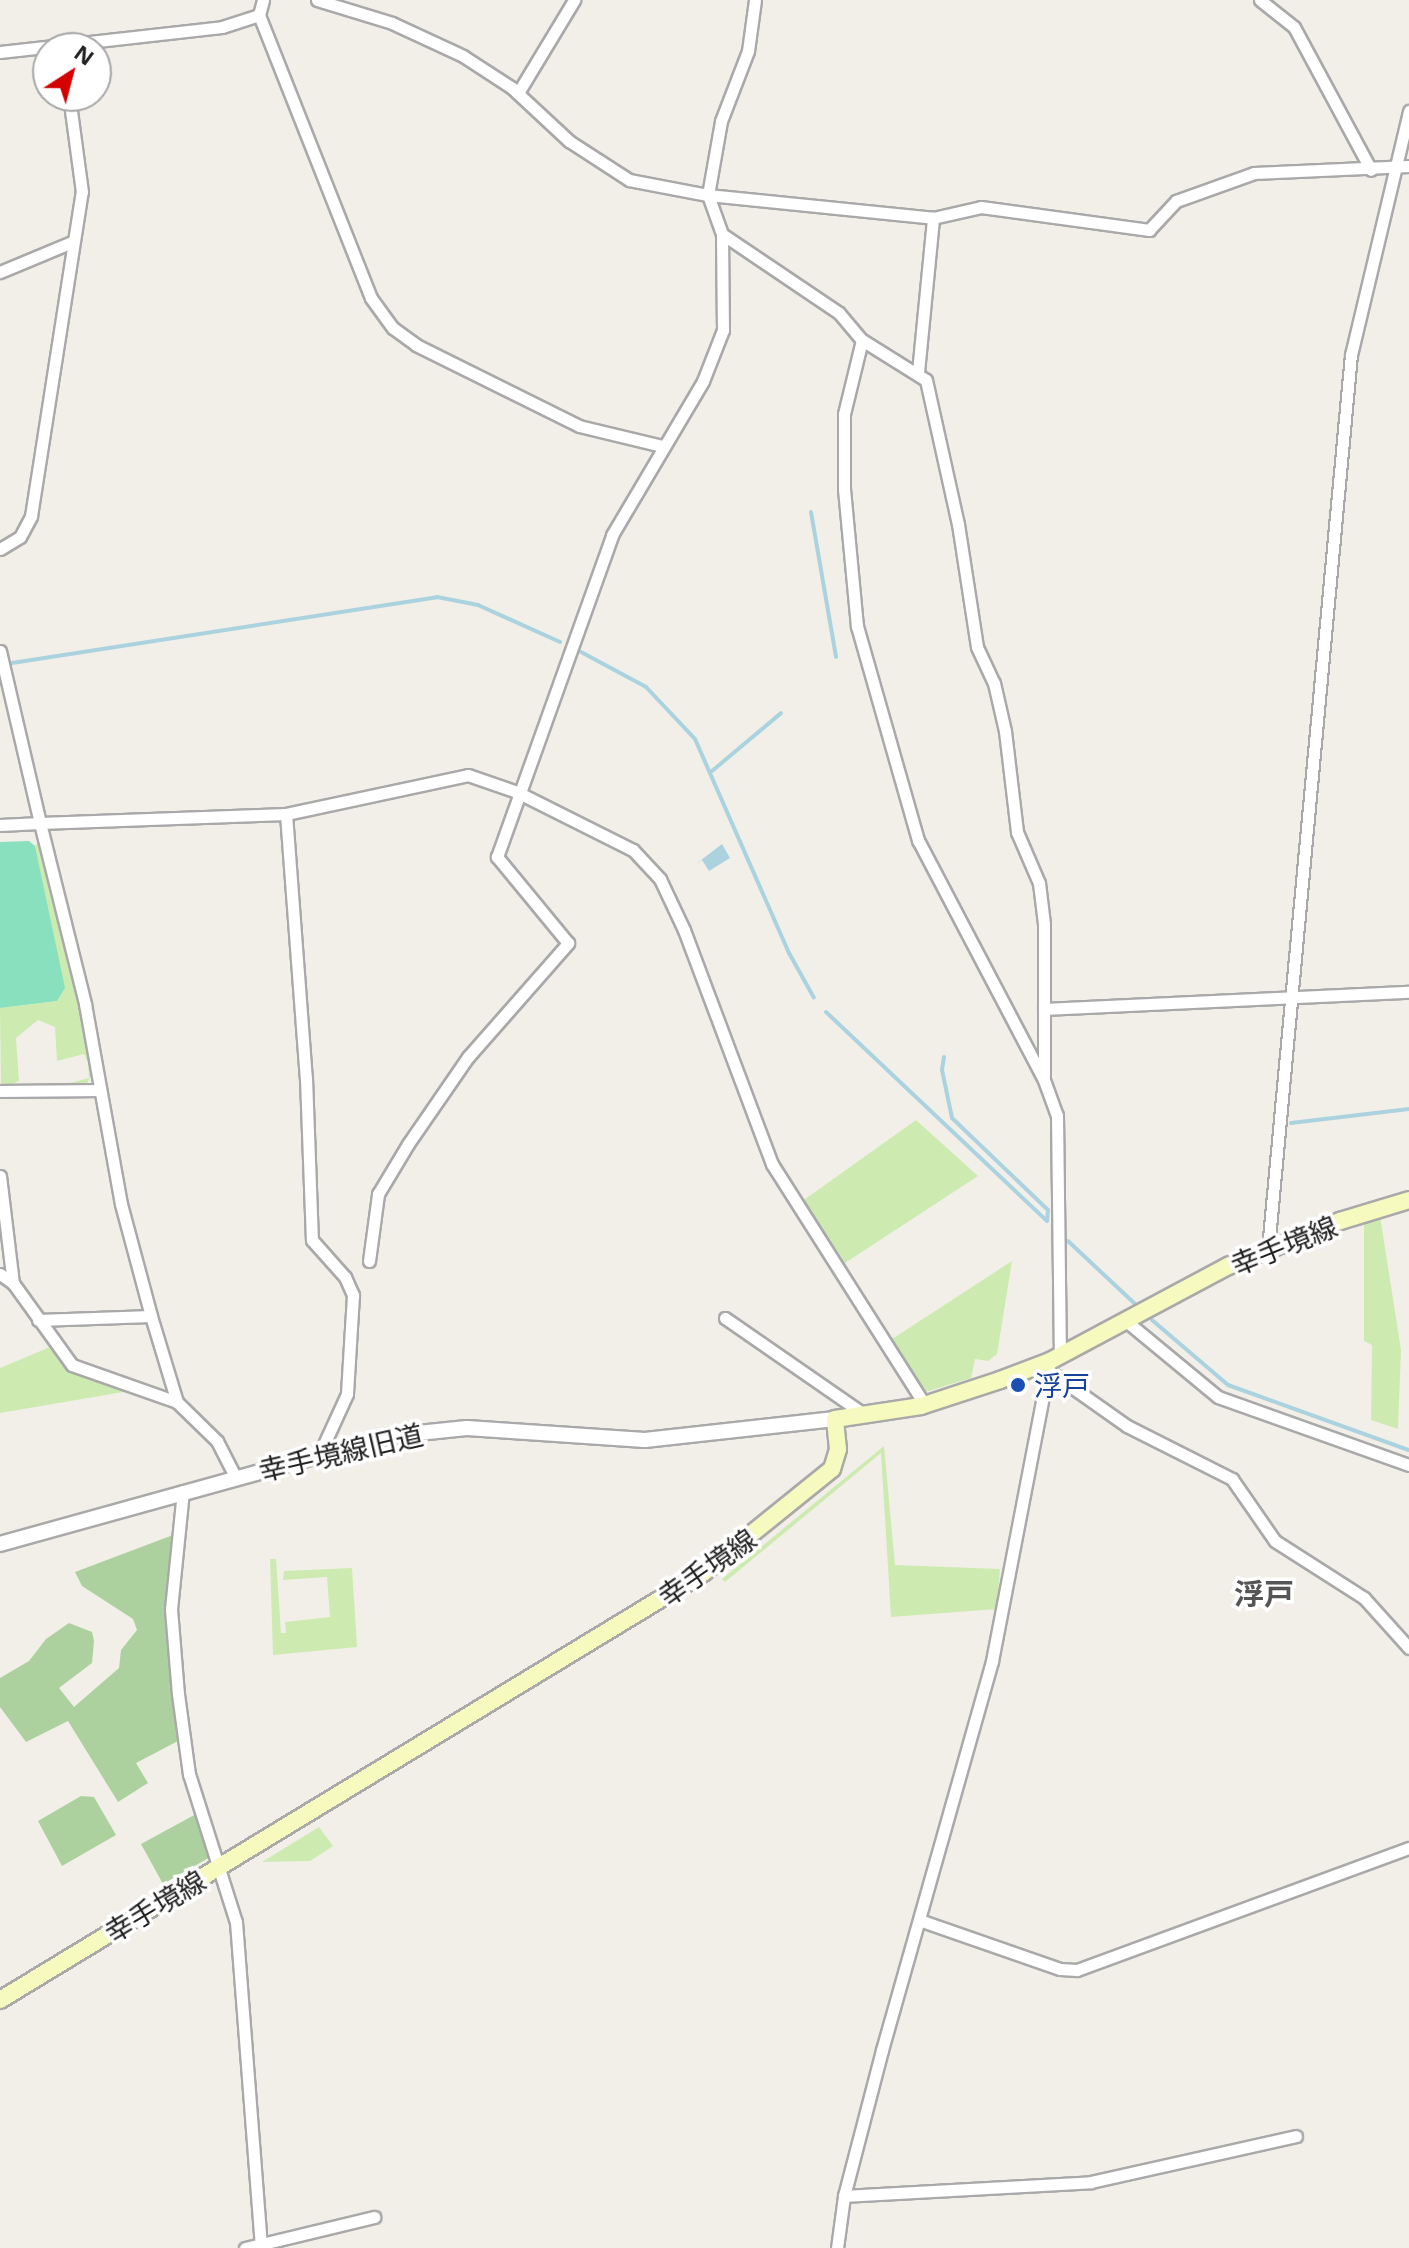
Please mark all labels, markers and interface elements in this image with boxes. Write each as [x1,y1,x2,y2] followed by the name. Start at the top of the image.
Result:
[32,32,112,112] north arrow
[69,37,101,72] text: N
[1226,1208,1342,1282] street label: 幸手境線
[1034,1368,1090,1402] place label: 浮戸
[1009,1376,1027,1394] marker: 浮戸
[255,1417,427,1487] street label: 幸手境線旧道
[651,1521,763,1613] street label: 幸手境線
[1234,1576,1294,1612] district label: 浮戸
[98,1863,212,1949] street label: 幸手境線

